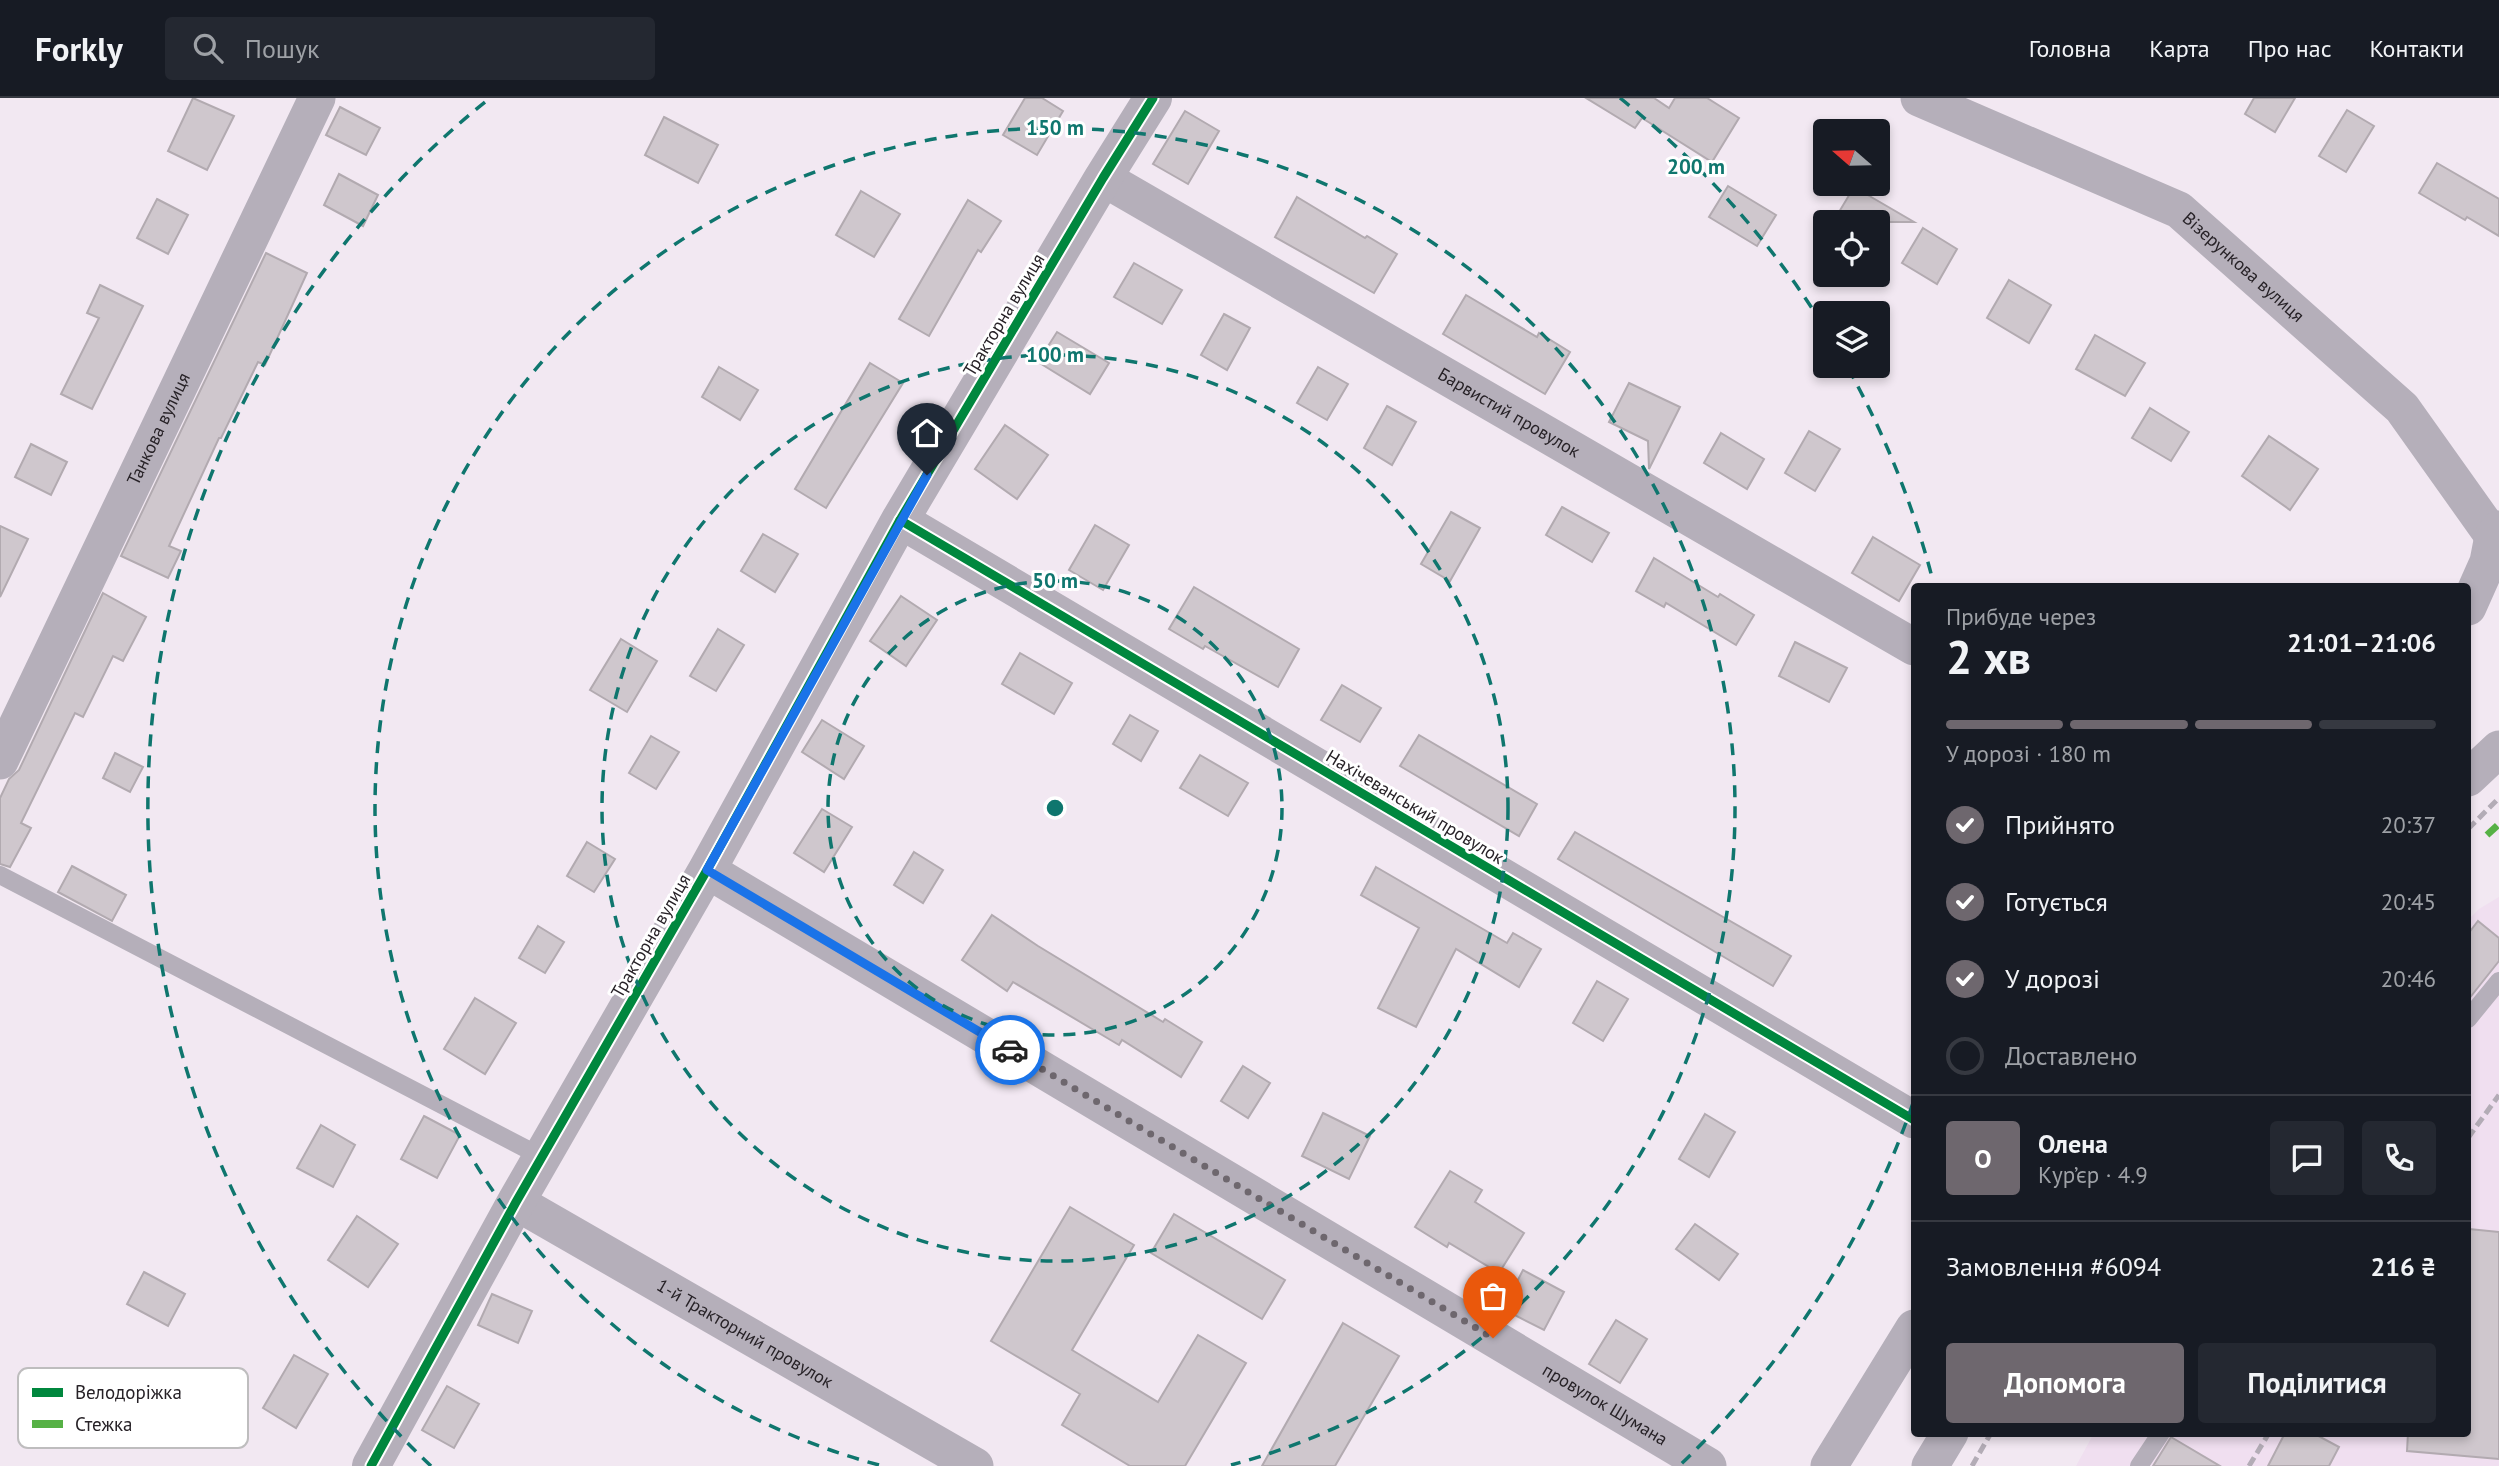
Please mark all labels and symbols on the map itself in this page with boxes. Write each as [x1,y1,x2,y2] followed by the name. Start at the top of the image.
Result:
[1026,114,1084,141] text: 150 m
[1813,119,1890,196] north arrow
[1667,153,1725,180] text: 200 m
[2178,206,2309,327] street label: Візерункова вулиця
[958,249,1049,380] street label: Тракторна вулиця
[1026,341,1084,368] text: 100 m
[1434,362,1585,463] street label: Барвистий провулок
[122,369,195,489] street label: Танкова вулиця
[897,403,957,475] pin
[1032,567,1078,594] text: 50 m
[1322,744,1509,869] street label: Нахічеванський провулок
[1043,796,1067,820] centre of rings
[606,870,695,1002] street label: Тракторна вулиця
[975,1015,1045,1085] courier
[1463,1266,1523,1338] pin
[653,1273,838,1393] street label: 1-й Тракторний провулок
[1538,1358,1672,1450] street label: провулок Шумана
[18,1368,248,1448] legend
[75,1380,182,1404] text: Велодоріжка
[75,1412,133,1436] text: Стежка

